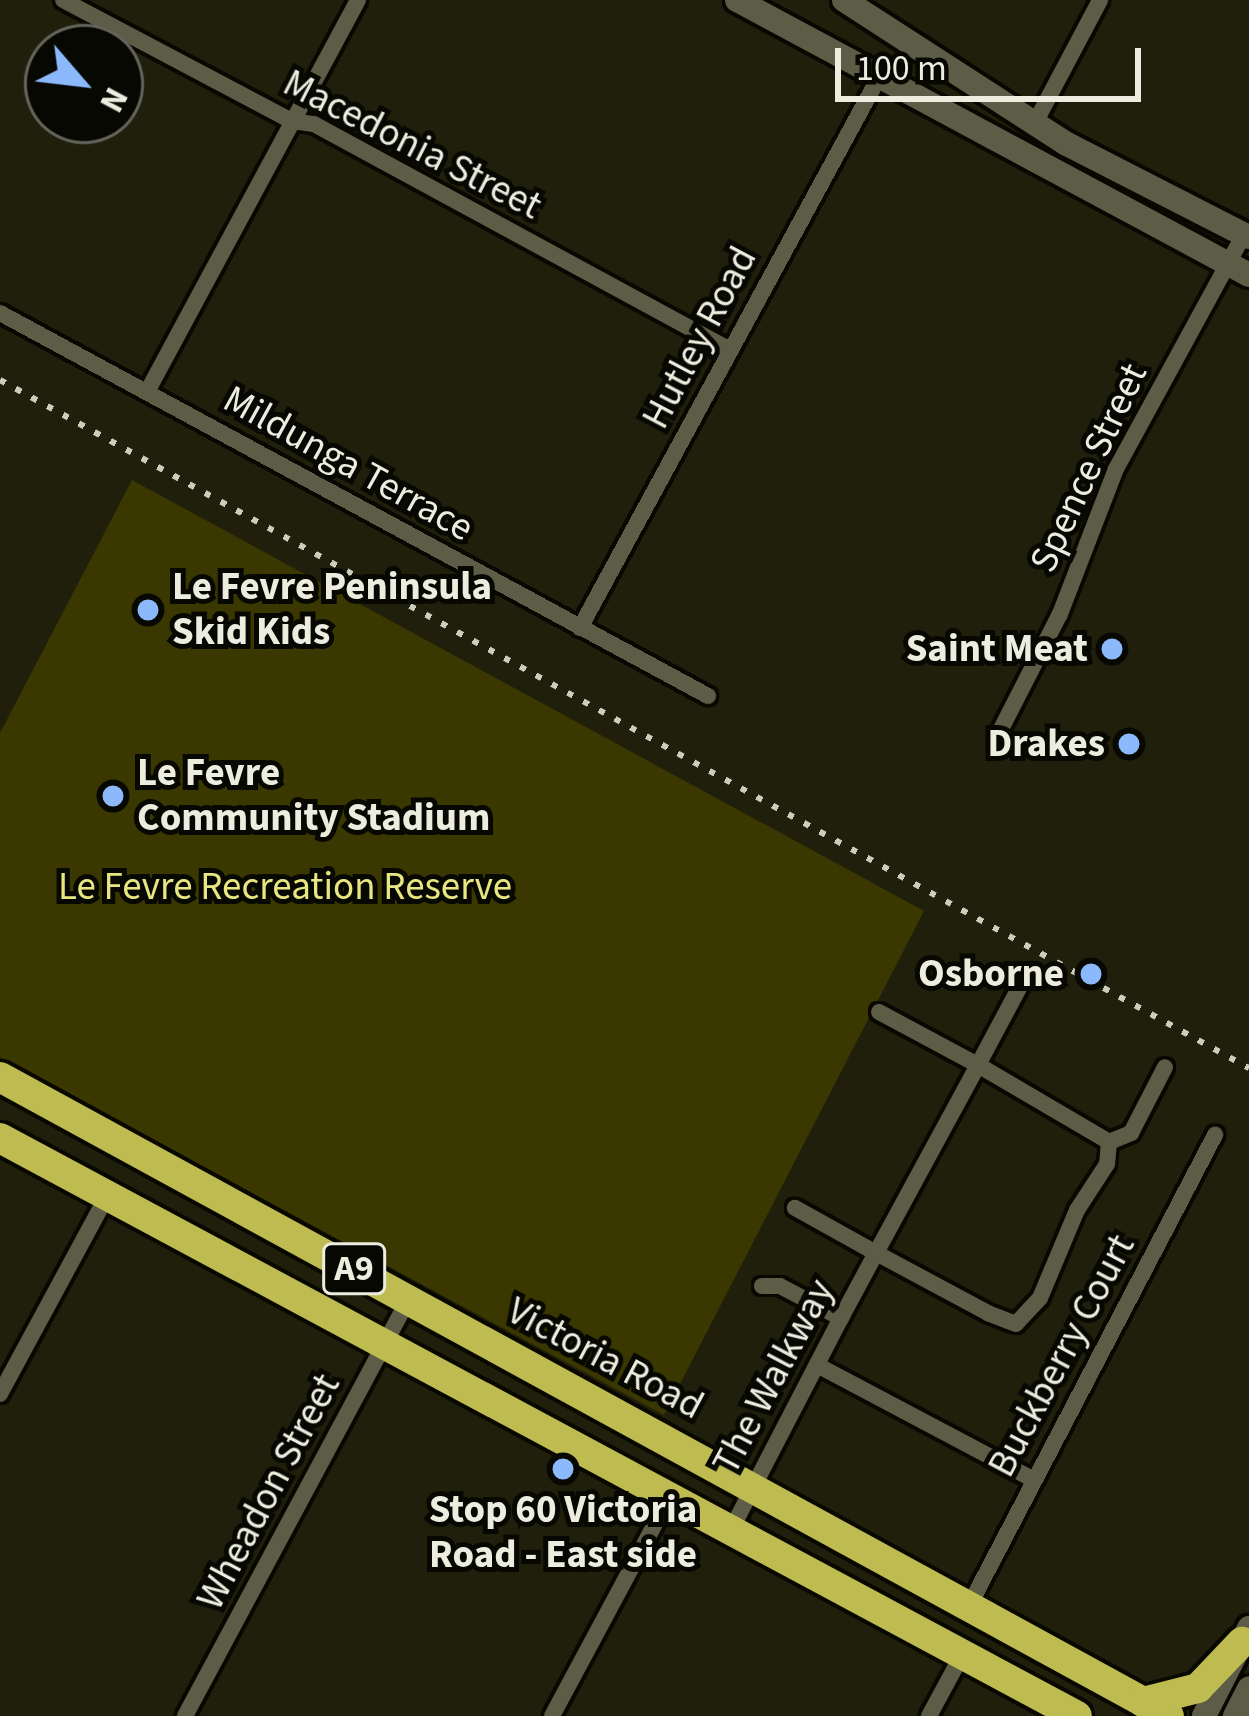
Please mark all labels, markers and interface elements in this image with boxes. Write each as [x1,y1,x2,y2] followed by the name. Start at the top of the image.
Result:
[24,24,144,144] north arrow
[841,24,1147,98] scale bar
[856,43,947,94] text: 100 m
[275,60,549,230] street label: Macedonia Street
[88,79,139,120] text: N
[633,239,767,437] street label: Hutley Road
[1020,356,1158,580] street label: Spence Street
[215,376,481,552] street label: Mildunga Terrace
[172,565,492,656] place label: Le Fevre Peninsula Skid Kids
[135,597,161,623] marker: Le Fevre Peninsula Skid Kids
[906,626,1088,672] place label: Saint Meat
[1099,636,1125,662] marker: Saint Meat
[988,721,1105,767] place label: Drakes
[1116,731,1142,757] marker: Drakes
[137,751,490,842] place label: Le Fevre Community Stadium
[100,783,126,809] marker: Le Fevre Community Stadium
[58,864,512,910] park label: Le Fevre Recreation Reserve
[918,951,1064,997] place label: Osborne
[1075,958,1107,990] marker: Osborne
[979,1227,1145,1485] street label: Buckberry Court
[321,1239,387,1299] road number: A9
[703,1272,845,1482] street label: The Walkway
[499,1288,711,1430] street label: Victoria Road
[187,1366,351,1618] street label: Wheadon Street
[550,1456,576,1482] marker: Stop 60 Victoria Road - East side
[429,1488,697,1579] place label: Stop 60 Victoria Road - East side

